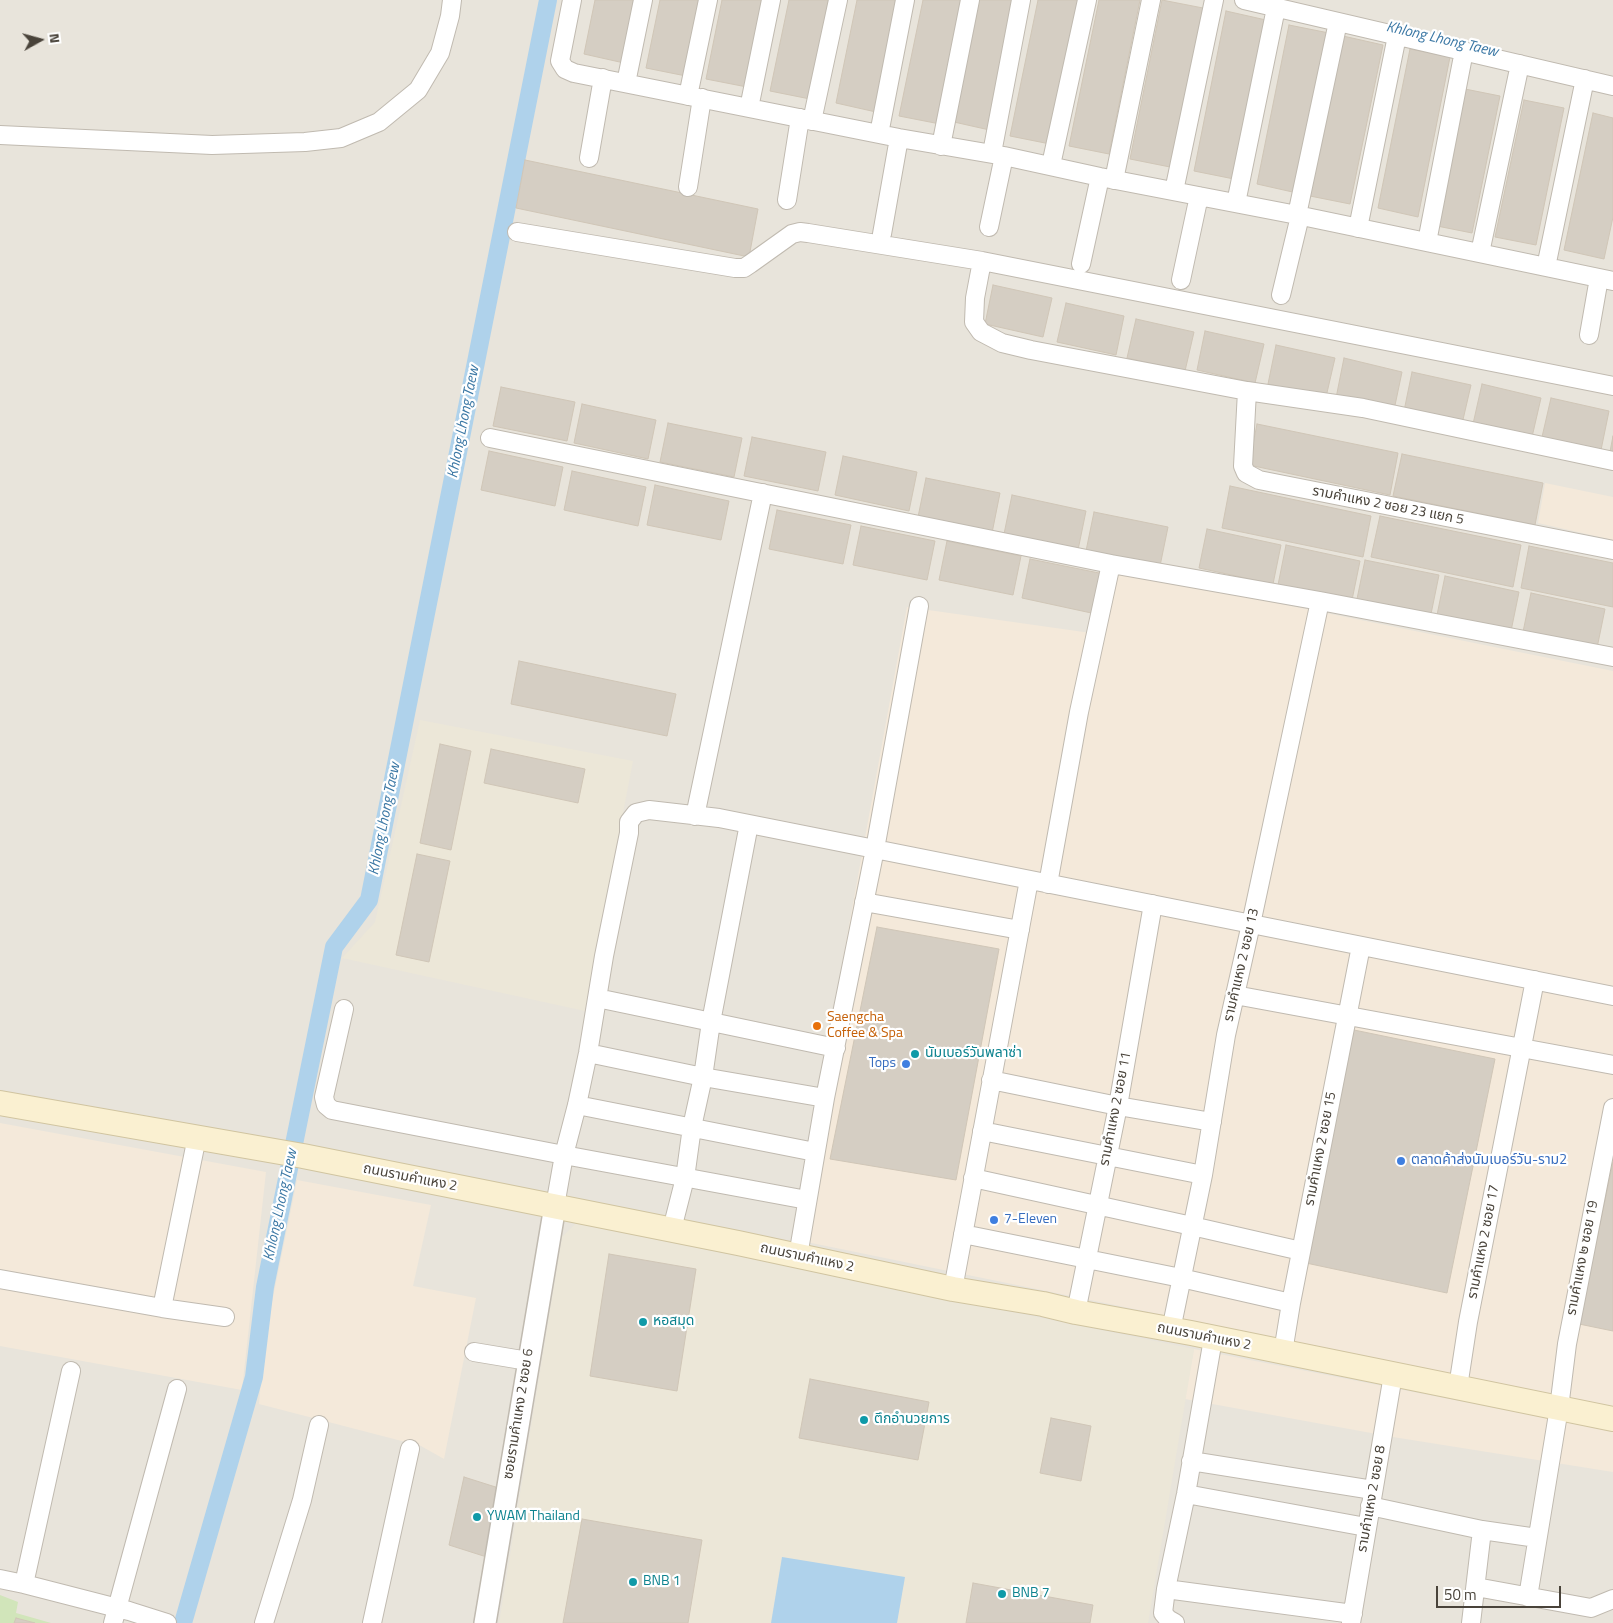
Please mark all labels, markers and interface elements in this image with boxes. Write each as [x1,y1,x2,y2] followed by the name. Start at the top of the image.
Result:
[15,15,65,65] north arrow
[1384,18,1500,62] water label: Khlong Lhong Taew
[44,32,66,44] text: N
[444,364,484,480] water label: Khlong Lhong Taew
[1311,483,1465,529] street label: รามคำแหง 2 ซอย 23 แยก 5
[365,761,405,877] water label: Khlong Lhong Taew
[1221,907,1263,1023] street label: รามคำแหง 2 ซอย 13
[827,1010,903,1042] place label: Saengcha Coffee & Spa
[811,1020,823,1032] marker: Saengcha Coffee & Spa
[925,1046,1022,1062] place label: นัมเบอร์วันพลาซ่า
[909,1048,921,1060] marker: นัมเบอร์วันพลาซ่า
[1097,1050,1135,1168] street label: รามคำแหง 2 ซอย 11
[869,1056,896,1072] place label: Tops
[900,1058,912,1070] marker: Tops
[1302,1090,1340,1208] street label: รามคำแหง 2 ซอย 15
[260,1147,302,1263] water label: Khlong Lhong Taew
[1411,1153,1567,1169] place label: ตลาดค้าส่งนัมเบอร์วัน-ราม2
[1395,1155,1407,1167] marker: ตลาดค้าส่งนัมเบอร์วัน-ราม2
[361,1161,459,1195] street label: ถนนรามคำแหง 2
[1465,1183,1503,1301] street label: รามคำแหง 2 ซอย 17
[1564,1199,1602,1317] street label: รามคำแหง ๒ ซอย 19
[1004,1212,1057,1228] place label: 7-Eleven
[988,1214,1000,1226] marker: 7-Eleven
[759,1240,855,1276] street label: ถนนรามคำแหง 2
[653,1314,694,1330] place label: หอสมุด
[637,1316,649,1328] marker: หอสมุด
[1155,1320,1253,1354] street label: ถนนรามคำแหง 2
[500,1347,538,1481] street label: ซอยรามคำแหง 2 ซอย 6
[874,1412,950,1428] place label: ตึกอำนวยการ
[858,1414,870,1426] marker: ตึกอำนวยการ
[1354,1444,1390,1554] street label: รามคำแหง 2 ซอย 8
[487,1509,580,1525] place label: YWAM Thailand
[471,1511,483,1523] marker: YWAM Thailand
[643,1574,681,1590] place label: BNB 1
[627,1576,639,1588] marker: BNB 1
[1438,1576,1563,1608] scale bar
[1444,1583,1477,1606] text: 50 m
[1012,1586,1050,1602] place label: BNB 7
[996,1588,1008,1600] marker: BNB 7

